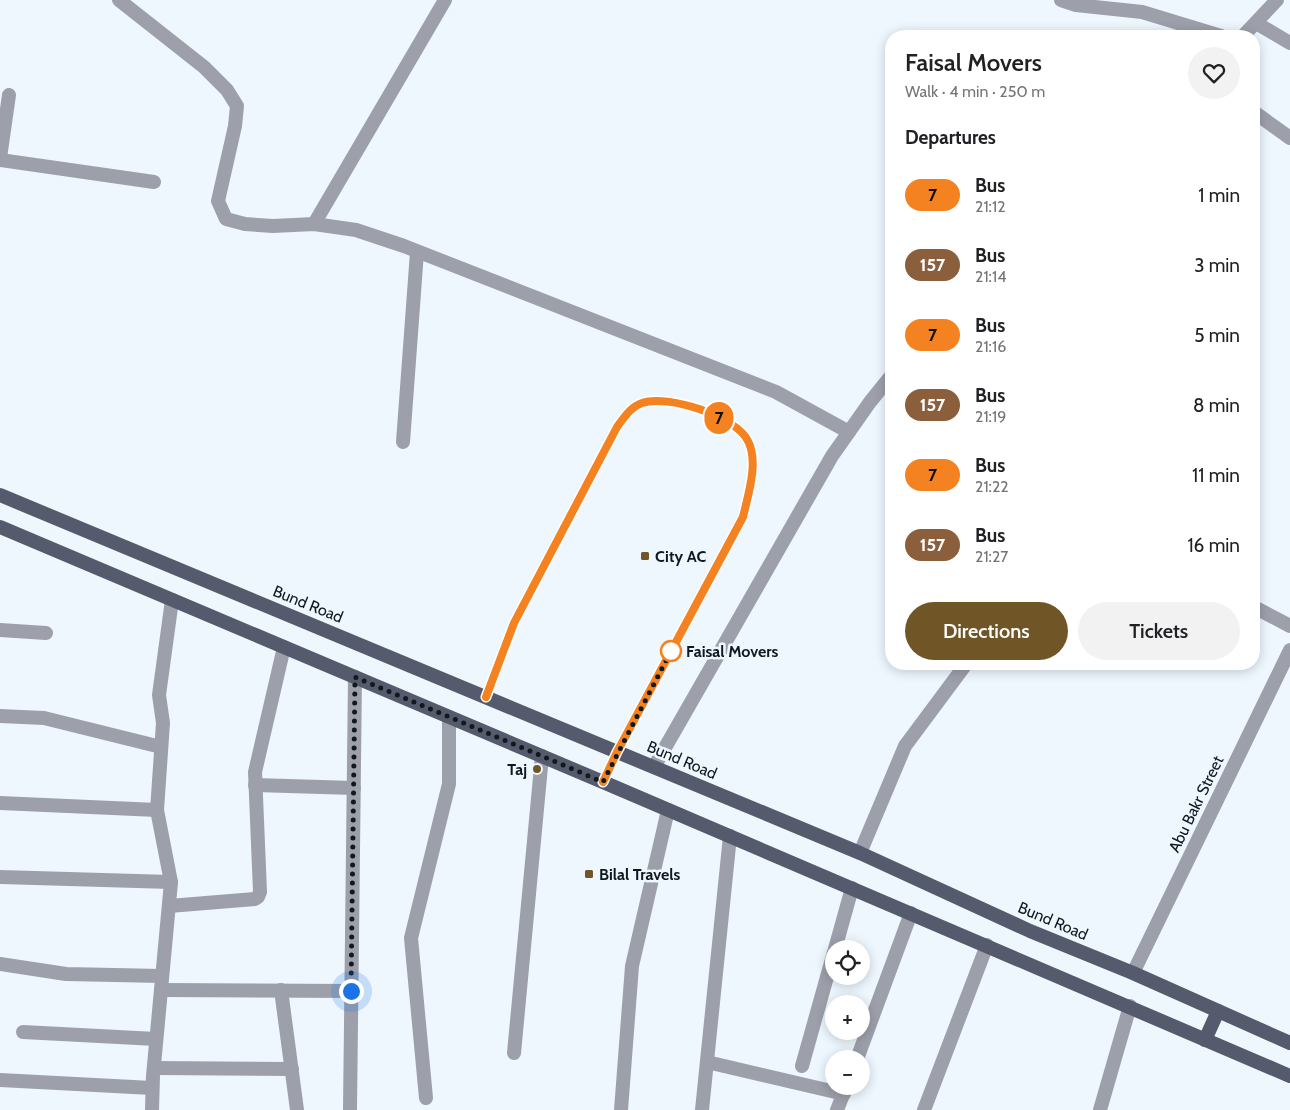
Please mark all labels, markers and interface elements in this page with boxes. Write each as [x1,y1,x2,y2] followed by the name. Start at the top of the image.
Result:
[1188,47,1240,99] button: heart
[905,48,1042,77] text: Faisal Movers
[905,82,1045,101] text: Walk · 4 min · 250 m
[905,126,996,149] text: Departures
[975,174,1005,197] text: Bus
[928,184,937,206] text: 7
[1198,184,1240,207] text: 1 min
[975,197,1006,216] text: 21:12
[975,244,1005,267] text: Bus
[920,254,945,276] text: 157
[1194,254,1240,277] text: 3 min
[975,267,1006,286] text: 21:14
[975,314,1005,337] text: Bus
[928,324,937,346] text: 7
[1194,324,1240,347] text: 5 min
[975,337,1006,356] text: 21:16
[975,384,1005,407] text: Bus
[920,394,945,416] text: 157
[1193,394,1240,417] text: 8 min
[703,402,735,434] line badge: 7
[714,407,724,429] text: 7
[975,407,1006,426] text: 21:19
[975,454,1005,477] text: Bus
[928,464,937,486] text: 7
[1192,464,1240,487] text: 11 min
[975,477,1009,496] text: 21:22
[975,524,1005,547] text: Bus
[920,534,945,556] text: 157
[1187,534,1240,557] text: 16 min
[655,547,706,566] place label: City AC
[975,547,1008,566] text: 21:27
[639,550,651,562] marker: City AC
[270,581,346,627] street label: Bund Road
[905,602,1068,660] button: Directions
[1078,602,1240,660] button: Tickets
[660,640,682,662] marker: Faisal Movers
[686,642,779,661] place label: Faisal Movers
[644,737,720,783] street label: Bund Road
[1164,752,1228,855] street label: Abu Bakr Street
[507,760,527,779] place label: Taj
[531,763,543,775] marker: Taj
[599,865,680,884] place label: Bilal Travels
[583,868,595,880] marker: Bilal Travels
[1015,898,1091,944] street label: Bund Road
[825,940,870,1095] map controls
[825,940,870,985] button: locate
[339,979,364,1004] your location
[825,995,870,1040] button: +
[825,1050,870,1095] button: −

